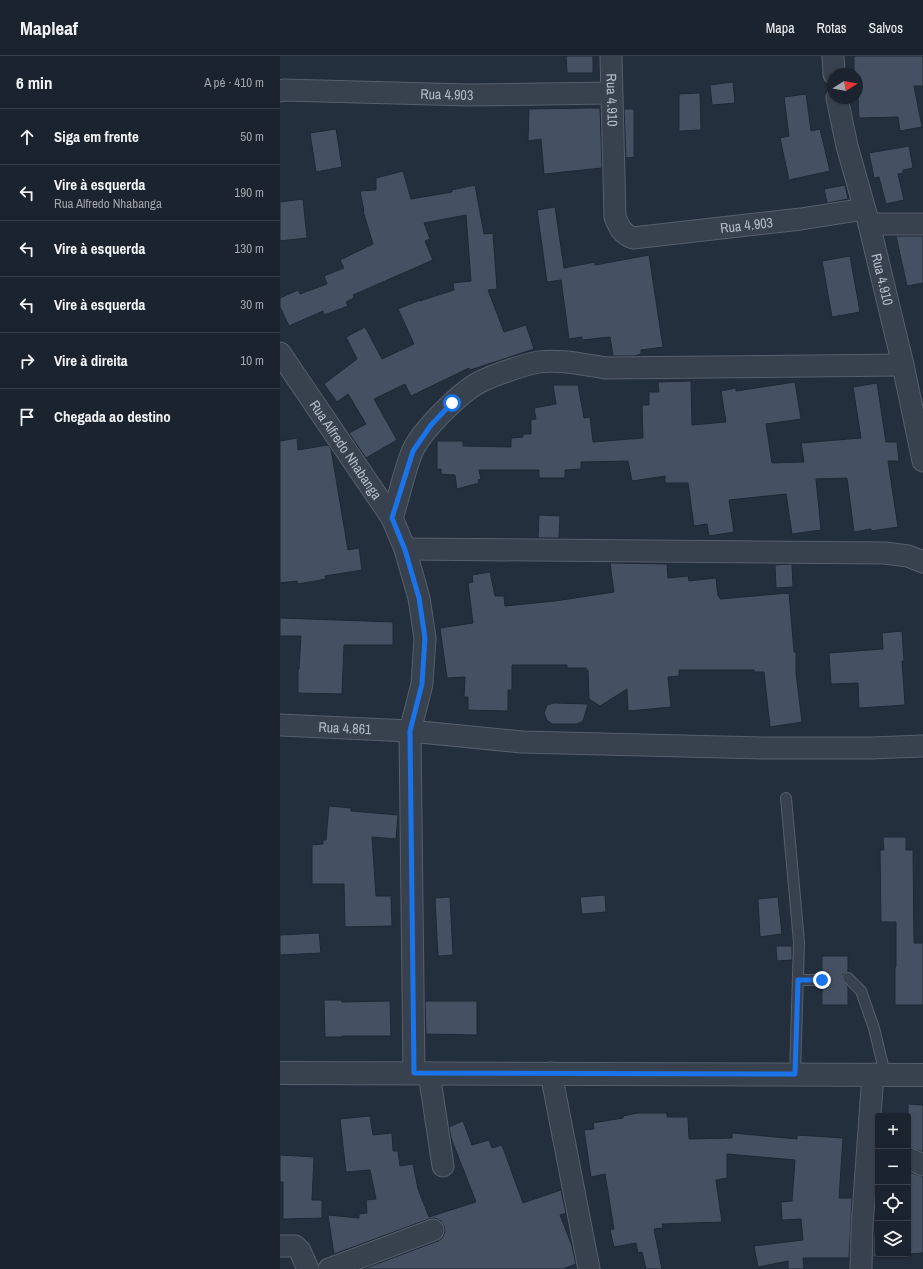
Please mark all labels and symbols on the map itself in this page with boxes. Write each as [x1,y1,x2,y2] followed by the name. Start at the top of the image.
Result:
[827,68,863,104] north arrow
[602,73,622,127] street label: Rua 4.910
[420,85,473,104] street label: Rua 4.903
[719,213,774,237] street label: Rua 4.903
[867,251,897,307] street label: Rua 4.910
[443,394,461,412] route start
[306,397,386,503] street label: Rua Alfredo Nhabanga
[318,718,372,738] street label: Rua 4.861
[813,971,831,989] route end

